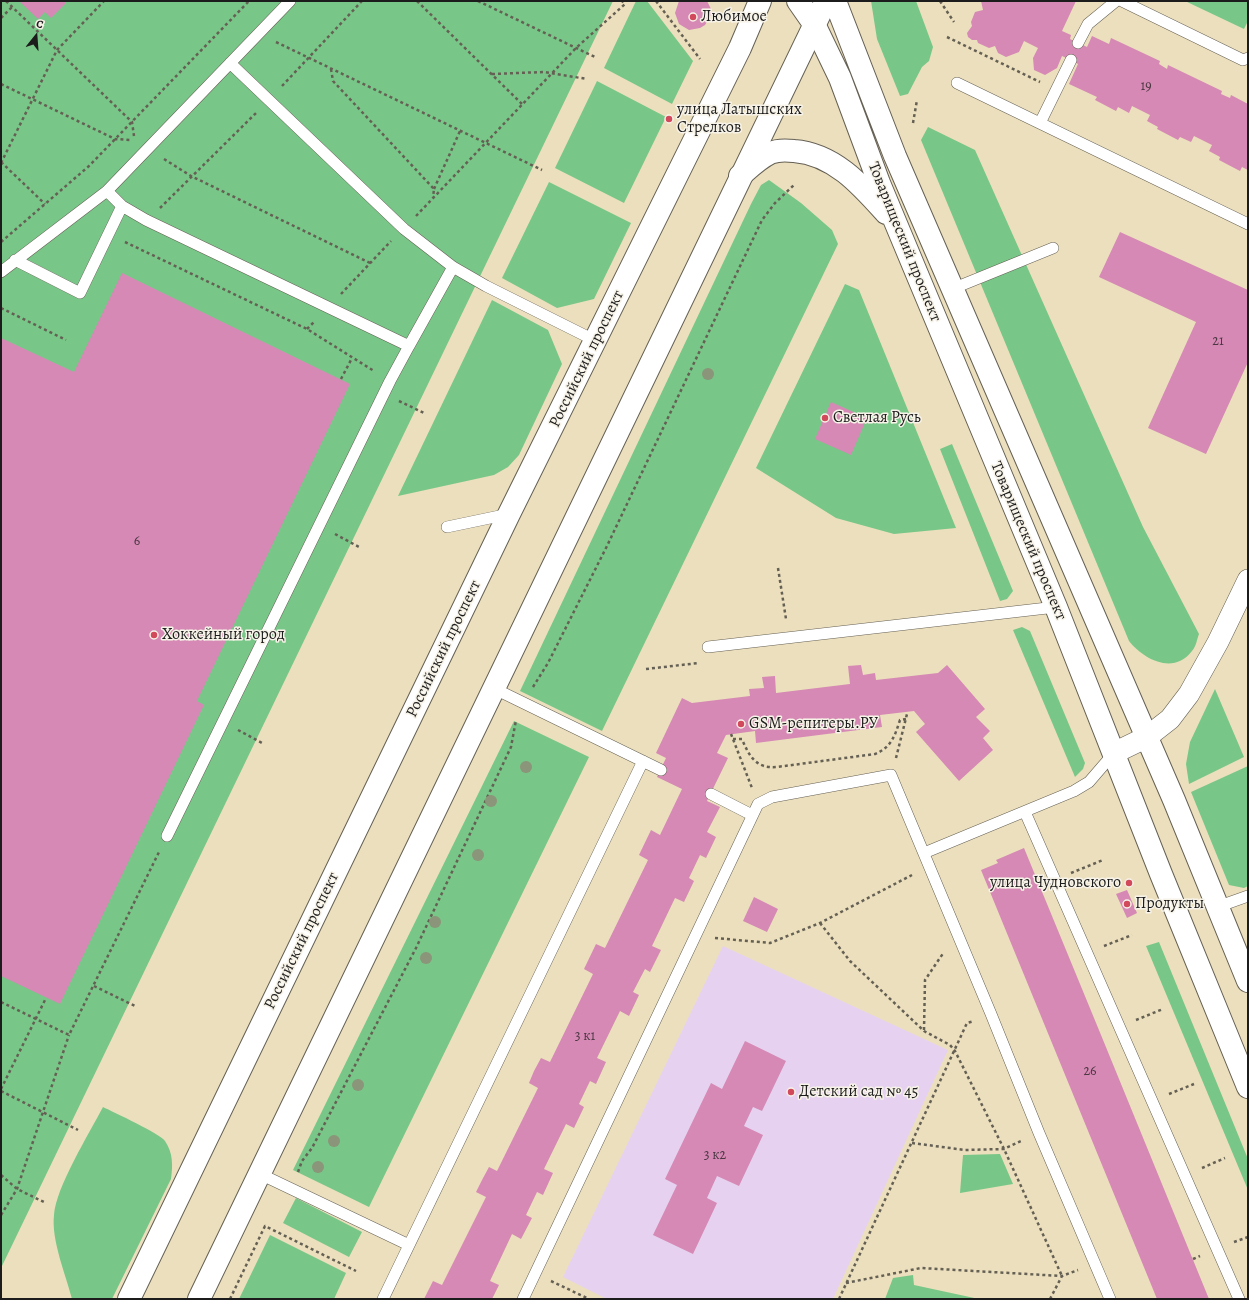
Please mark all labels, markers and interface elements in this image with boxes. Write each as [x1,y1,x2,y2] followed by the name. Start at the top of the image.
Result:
[701,7,767,27] place label: Любимое
[688,12,698,22] marker: Любимое
[16,16,56,56] north arrow
[34,16,45,32] text: С
[1140,79,1152,95] house number: 19
[677,100,802,138] place label: улица Латышских Стрелков
[664,114,674,124] marker: улица Латышских Стрелков
[863,159,945,325] street label: Товарищеский проспект
[545,287,629,431] street label: Российский проспект
[1212,334,1224,350] house number: 21
[833,408,921,428] place label: Светлая Русь
[820,413,830,423] marker: Светлая Русь
[986,459,1070,623] street label: Товарищеский проспект
[134,534,140,550] house number: 6
[402,577,486,721] street label: Российский проспект
[162,625,285,645] place label: Хоккейный город
[149,630,159,640] marker: Хоккейный город
[749,714,878,734] place label: GSM-репитеры.РУ
[736,719,746,729] marker: GSM-репитеры.РУ
[260,869,344,1013] street label: Российский проспект
[990,873,1121,893] place label: улица Чудновского
[1124,878,1134,888] marker: улица Чудновского
[1135,894,1204,914] place label: Продукты
[1122,899,1132,909] marker: Продукты
[575,1029,595,1045] house number: 3 к1
[1083,1064,1097,1080] house number: 26
[799,1082,918,1102] place label: Детский сад № 45
[786,1087,796,1097] marker: Детский сад № 45
[704,1148,726,1164] house number: 3 к2

